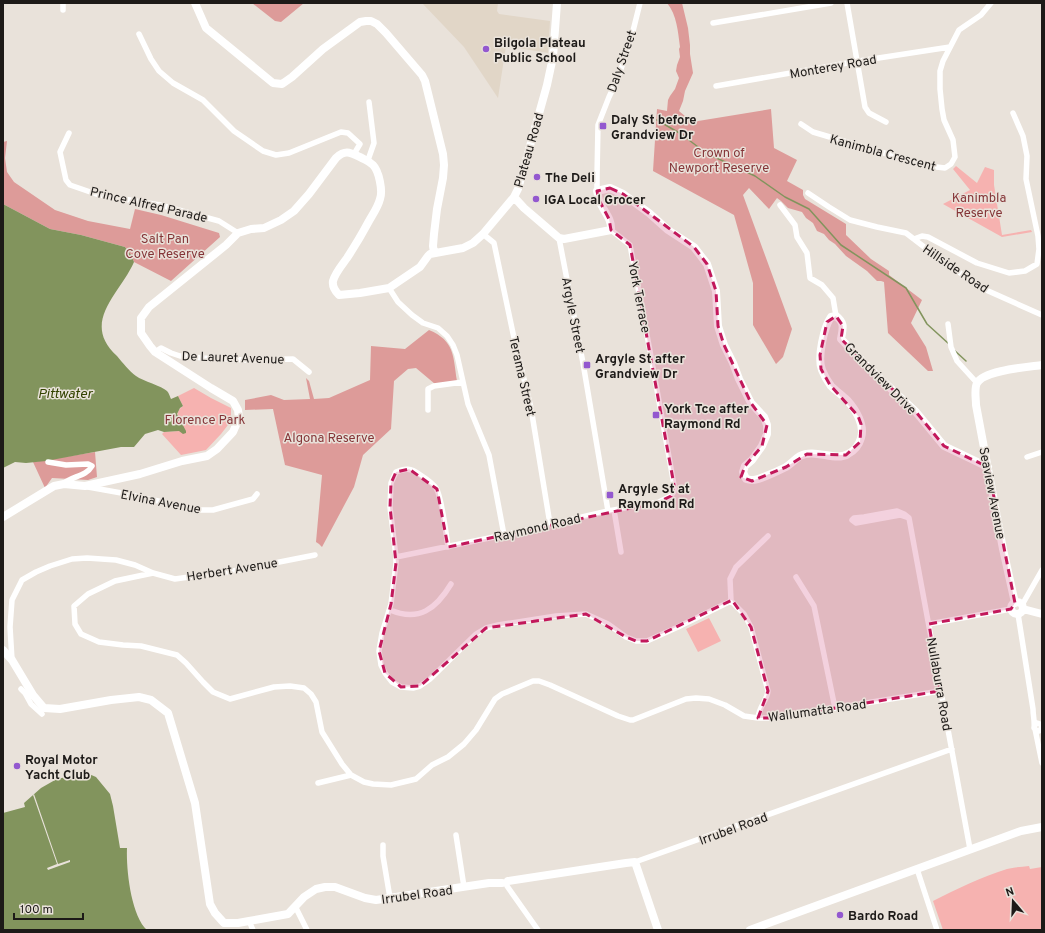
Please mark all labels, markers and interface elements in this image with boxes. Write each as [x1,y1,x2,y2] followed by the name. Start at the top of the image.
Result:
[605,28,641,95] street label: Daly Street
[494,36,586,67] place label: Bilgola Plateau Public School
[481,44,491,54] marker: Bilgola Plateau Public School
[789,52,878,84] street label: Monterey Road
[512,111,548,190] street label: Plateau Road
[611,113,697,144] place label: Daly St before Grandview Dr
[598,121,608,131] marker: Daly St before Grandview Dr
[828,132,937,176] street label: Kanimbla Crescent
[669,146,769,177] park label: Crown of Newport Reserve
[545,171,595,187] place label: The Deli
[532,172,542,182] marker: The Deli
[88,185,209,227] street label: Prince Alfred Parade
[952,191,1006,222] park label: Kanimbla Reserve
[544,193,646,209] place label: IGA Local Grocer
[531,194,541,204] marker: IGA Local Grocer
[125,232,205,263] park label: Salt Pan Cove Reserve
[919,242,991,298] street label: Hillside Road
[623,260,653,335] street label: York Terrace
[557,276,587,355] street label: Argyle Street
[504,335,538,418] street label: Terama Street
[840,340,919,419] street label: Grandview Drive
[181,349,285,369] street label: De Lauret Avenue
[595,352,685,383] place label: Argyle St after Grandview Dr
[582,360,592,370] marker: Argyle St after Grandview Dr
[38,386,94,403] water label: Pittwater
[664,402,750,433] place label: York Tce after Raymond Rd
[651,410,661,420] marker: York Tce after Raymond Rd
[165,413,245,429] park label: Florence Park
[284,431,375,447] park label: Algona Reserve
[974,446,1008,541] street label: Seaview Avenue
[618,482,694,513] place label: Argyle St at Raymond Rd
[119,487,202,519] street label: Elvina Avenue
[605,490,615,500] marker: Argyle St at Raymond Rd
[492,511,582,547] street label: Raymond Road
[186,556,279,586] street label: Herbert Avenue
[922,636,954,732] street label: Nullaburra Road
[767,697,867,727] street label: Wallumatta Road
[25,753,98,784] place label: Royal Motor Yacht Club
[12,761,22,771] marker: Royal Motor Yacht Club
[697,810,770,850] street label: Irrubel Road
[993,881,1033,921] north arrow
[381,883,454,909] street label: Irrubel Road
[1004,885,1016,900] text: N
[14,895,83,921] scale bar
[20,902,53,918] text: 100 m
[848,909,918,925] place label: Bardo Road
[835,910,845,920] marker: Bardo Road

